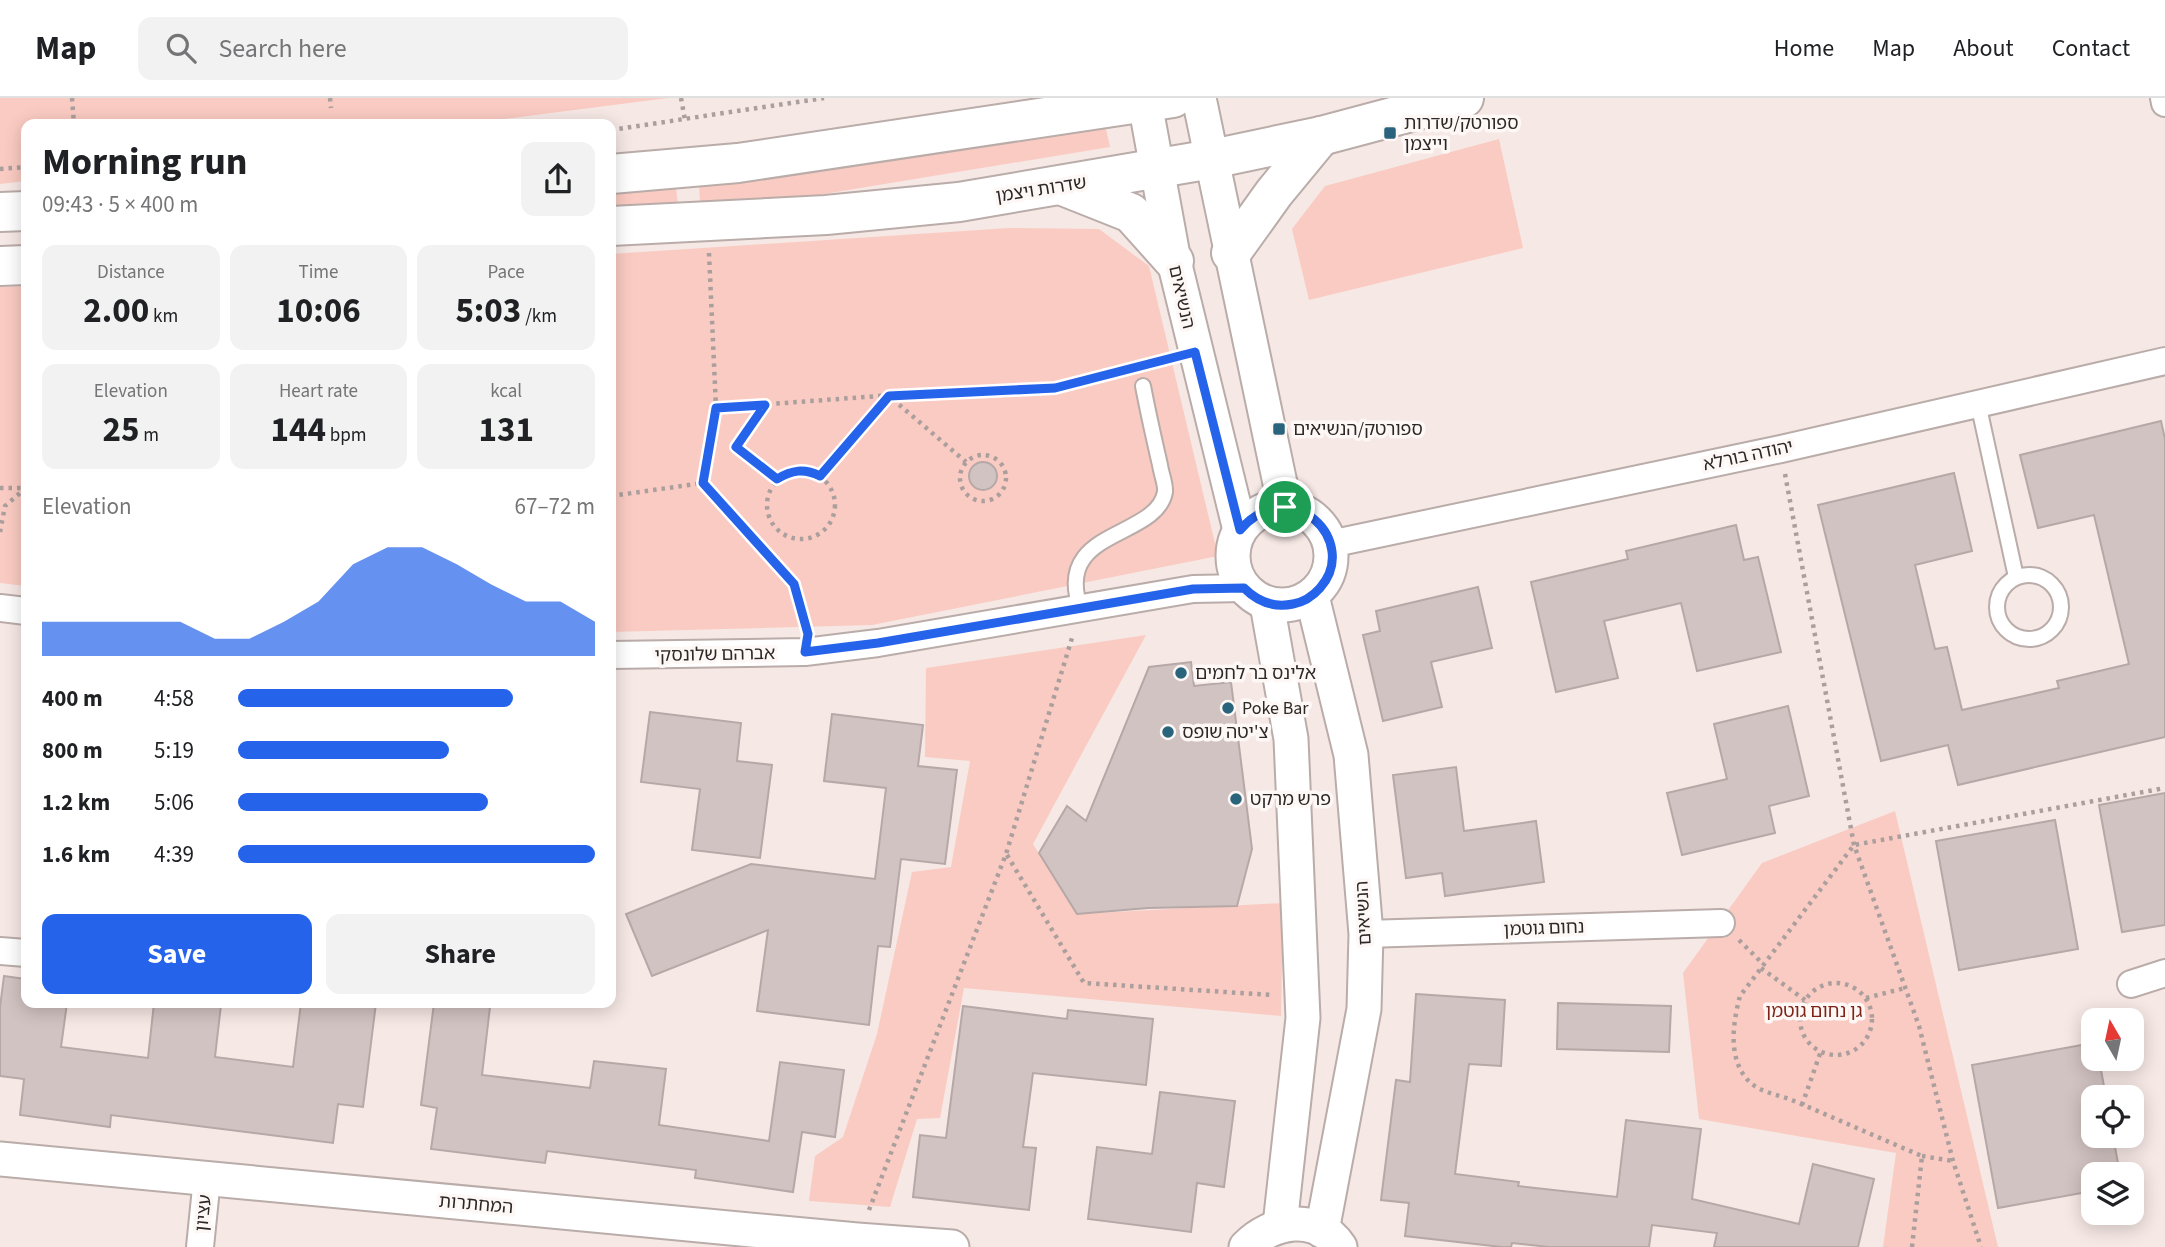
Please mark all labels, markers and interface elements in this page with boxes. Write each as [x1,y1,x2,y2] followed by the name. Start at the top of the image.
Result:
[138,17,628,80] search box
[35,25,96,72] text: Map
[162,29,200,67] icon: search
[218,30,347,67] text: Search here
[1774,31,1834,66] text: Home
[1872,31,1915,66] text: Map
[1953,31,2014,66] text: About
[2052,31,2130,66] text: Contact
[1404,111,1519,157] place label: ספורטק/שדרות וייצמן
[1382,125,1398,141] marker: ספורטק/שדרות וייצמן
[42,135,247,189] text: Morning run
[521,142,595,216] button: share
[994,170,1088,209] street label: שדרות ויצמן
[42,188,198,221] text: 09:43 · 5 × 400 m
[97,259,165,286] text: Distance
[298,259,339,286] text: Time
[488,259,525,286] text: Pace
[1162,263,1201,331] street label: הנשיאים
[83,286,149,336] text: 2.00
[276,286,361,336] text: 10:06
[455,286,521,336] text: 5:03
[149,303,178,330] text: km
[521,303,557,330] text: /km
[94,378,168,405] text: Elevation
[279,378,358,405] text: Heart rate
[490,378,522,405] text: kcal
[103,405,140,455] text: 25
[270,405,326,455] text: 144
[478,405,534,455] text: 131
[1293,417,1423,442] place label: ספורטק/הנשיאים
[1271,421,1287,437] marker: ספורטק/הנשיאים
[140,422,159,449] text: m
[326,422,367,449] text: bpm
[1701,434,1796,477] street label: יהודה בורלא
[1255,477,1315,537] pin
[1266,488,1304,526] icon: arrive
[42,490,132,523] text: Elevation
[515,490,595,523] text: 67–72 m
[654,641,776,668] street label: אברהם שלונסקי
[1195,661,1316,686] place label: אלינס בר לחמים
[1173,665,1189,681] marker: אלינס בר לחמים
[42,682,103,715] text: 400 m
[154,682,194,715] text: 4:58
[1242,696,1309,721] place label: Poke Bar
[1220,700,1236,716] marker: Poke Bar
[1182,720,1268,745] place label: צ'יטה שופס
[1160,724,1176,740] marker: צ'יטה שופס
[42,734,103,767] text: 800 m
[154,734,194,767] text: 5:19
[42,786,110,819] text: 1.2 km
[154,786,194,819] text: 5:06
[1250,787,1331,812] place label: פרש מרקט
[1228,791,1244,807] marker: פרש מרקט
[42,838,110,871] text: 1.6 km
[154,838,194,871] text: 4:39
[1349,880,1378,946] street label: הנשיאים
[42,914,312,994] button: Save
[326,914,595,994] button: Share
[1503,915,1585,942] street label: נחום גוטמן
[1765,999,1863,1024] park label: גן נחום גוטמן
[2081,1008,2144,1071] north arrow
[2081,1008,2144,1225] map controls
[2081,1085,2144,1148] button: locate
[2081,1162,2144,1225] button: layers
[438,1189,514,1220] street label: המחתרות
[189,1193,218,1233] street label: עציון

